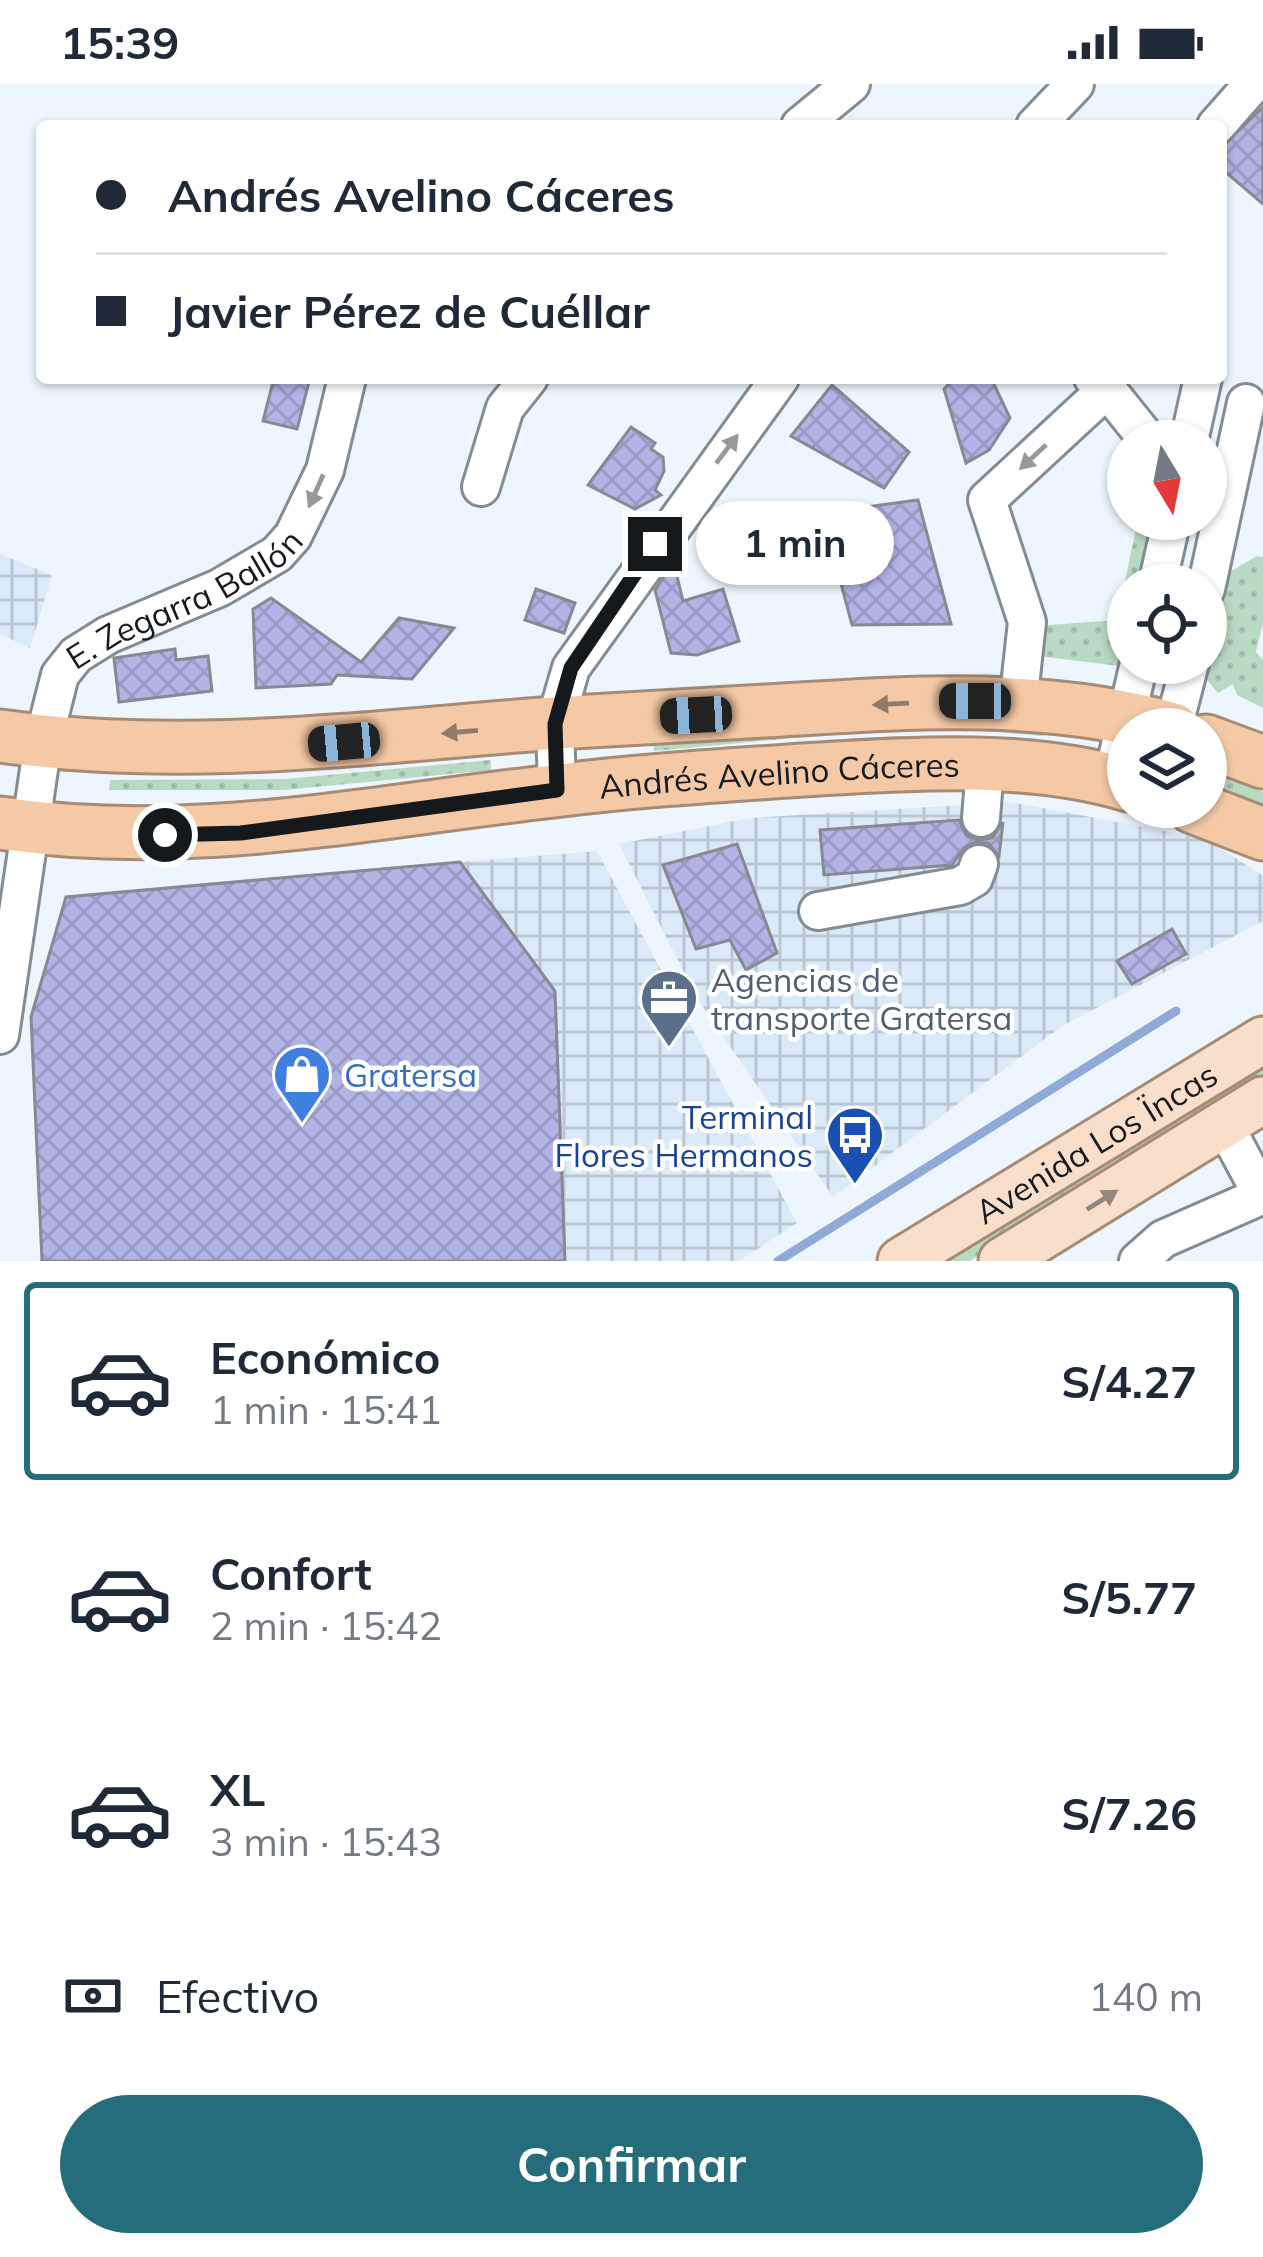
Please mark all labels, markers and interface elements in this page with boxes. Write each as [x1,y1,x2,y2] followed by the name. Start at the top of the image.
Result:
[60,14,179,70] text: 15:39
[168,167,675,223] text: Andrés Avelino Cáceres
[168,283,650,339] text: Javier Pérez de Cuéllar
[1107,420,1227,540] north arrow
[1107,420,1227,828] map controls
[714,433,739,465] one-way arrow
[1019,442,1048,470] one-way arrow
[306,473,326,508] one-way arrow
[697,502,895,586] callout: 1 min
[628,517,682,571] route end
[744,518,846,567] text: 1 min
[58,520,310,677] street label: E. Zegarra Ballón
[1107,564,1227,684] button: locate
[939,683,1011,719] car
[659,695,733,735] car
[871,695,909,714] one-way arrow
[1107,708,1227,828] button: layers
[307,721,381,763] car
[441,723,478,742] one-way arrow
[597,743,960,806] street label: Andrés Avelino Cáceres
[138,808,192,862] route start
[711,959,1012,1038] place label: Agencias de transporte Gratersa
[638,967,700,1049] office icon: Agencias de transporte Gratersa
[271,1043,333,1125] shop icon: Gratersa
[967,1053,1224,1232] street label: Avenida Los Ïncas
[344,1054,477,1095] place label: Gratersa
[555,1096,813,1175] place label: Terminal Flores Hermanos
[824,1104,886,1186] bus stop icon: Terminal Flores Hermanos
[1086,1189,1118,1211] one-way arrow
[66,1327,174,1435] icon: car
[210,1329,440,1385] text: Económico
[1061,1353,1197,1409] text: S/4.27
[210,1385,442,1434] text: 1 min · 15:41
[66,1543,174,1651] icon: car
[210,1545,372,1601] text: Confort
[1061,1569,1197,1625] text: S/5.77
[210,1601,442,1650] text: 2 min · 15:42
[66,1759,174,1867] icon: car
[210,1761,265,1817] text: XL
[1061,1785,1197,1841] text: S/7.26
[210,1817,442,1866] text: 3 min · 15:43
[60,1963,126,2029] icon: cash
[156,1968,319,2024] text: Efectivo
[1088,1972,1203,2021] text: 140 m
[60,2095,1203,2233] button: Confirmar

